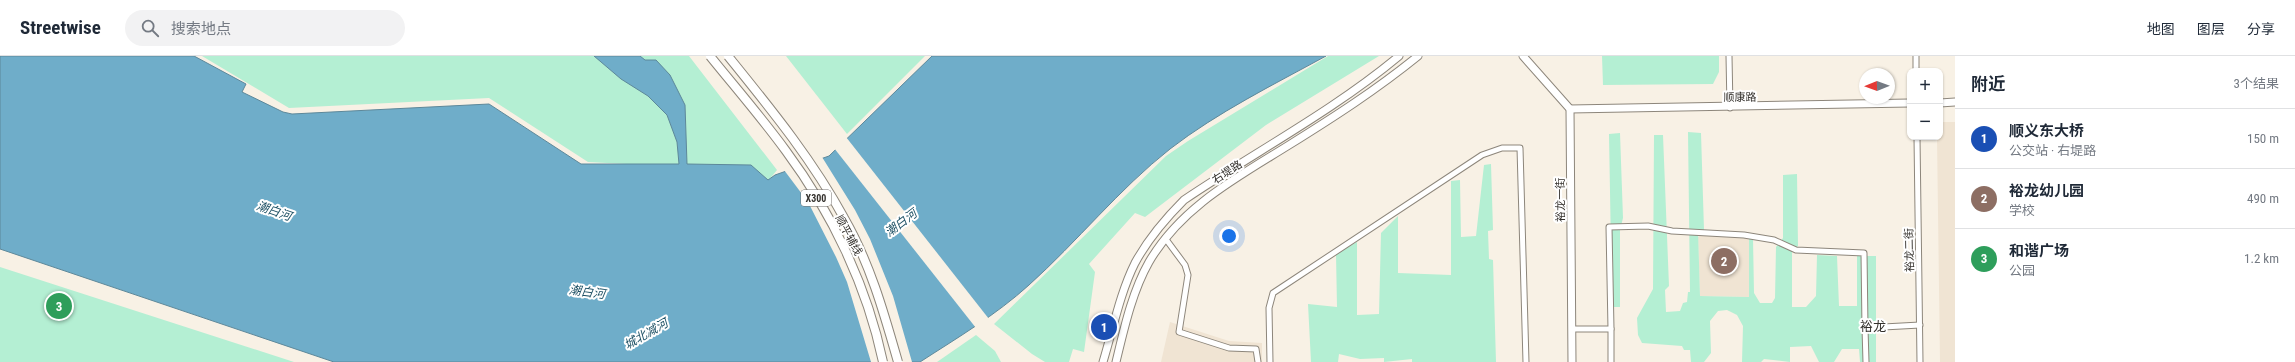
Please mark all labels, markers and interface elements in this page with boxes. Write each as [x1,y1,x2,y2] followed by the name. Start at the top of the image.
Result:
[125,10,405,46] search box
[20,16,101,39] text: Streetwise
[139,17,161,39] icon: search
[171,20,231,38] text: 搜索地点
[2147,21,2175,37] text: 地图
[2197,21,2225,37] text: 图层
[2247,21,2275,37] text: 分享
[1859,68,1895,104] north arrow
[1907,68,1943,140] map controls
[1907,68,1943,104] button: +
[1971,74,2005,94] text: 附近
[2234,76,2279,91] text: 3个结果
[1723,91,1757,104] street label: 顺康路
[1907,104,1943,140] button: −
[2009,122,2084,140] text: 顺义东大桥
[1981,131,1987,146] text: 1
[2247,131,2279,146] text: 150 m
[2009,143,2096,158] text: 公交站 · 右堤路
[1210,158,1245,187] street label: 右堤路
[1554,178,1567,222] street label: 裕龙一街
[2009,182,2084,200] text: 裕龙幼儿园
[801,190,831,206] road number: X300
[1981,191,1987,206] text: 2
[2247,191,2279,206] text: 490 m
[255,199,295,224] water label: 潮白河
[2009,203,2035,218] text: 学校
[882,205,921,239] water label: 潮白河
[832,213,865,258] street label: 顺平辅线
[1219,226,1239,246] your location
[1903,228,1916,272] street label: 裕龙二街
[2009,242,2069,260] text: 和谐广场
[1711,246,1737,276] pin: 2
[1981,251,1987,266] text: 3
[2244,251,2279,266] text: 1.2 km
[2009,263,2035,278] text: 公园
[568,283,608,302] water label: 潮白河
[46,291,72,321] pin: 3
[1091,312,1117,342] pin: 1
[622,315,672,352] water label: 城北减河
[1860,319,1886,334] district label: 裕龙

